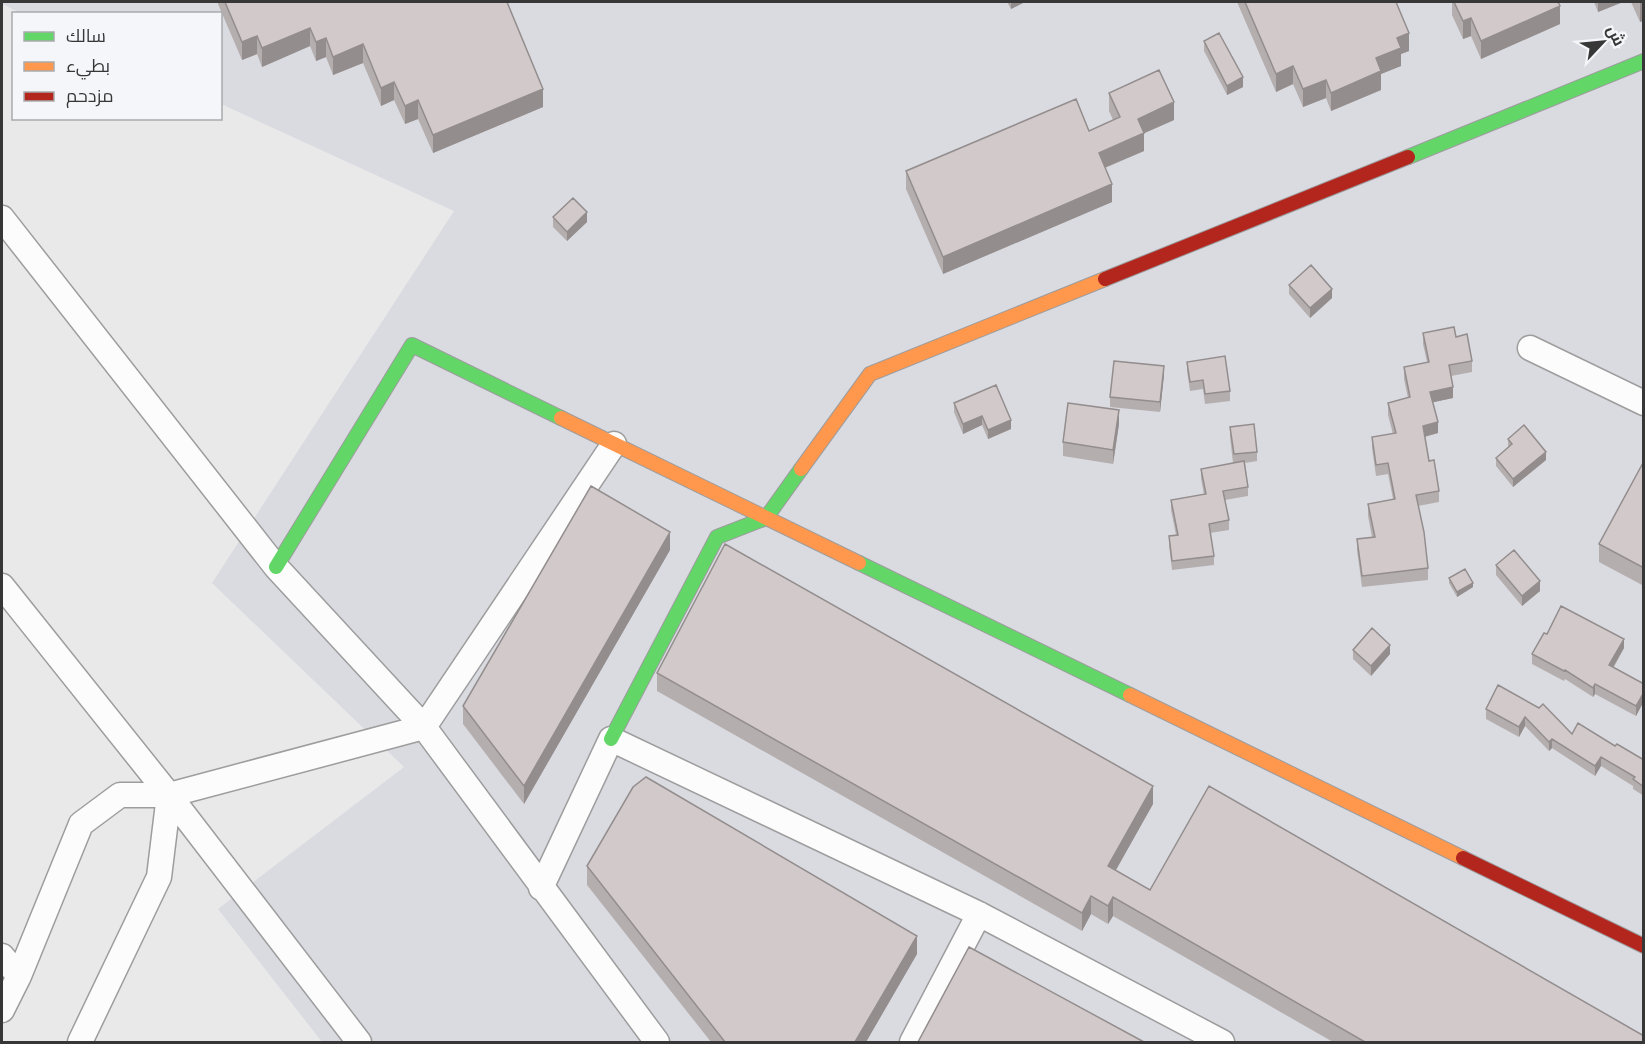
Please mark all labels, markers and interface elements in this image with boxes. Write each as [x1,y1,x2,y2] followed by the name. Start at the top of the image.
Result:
[12,12,222,120] legend
[1573,12,1633,72] north arrow
[1603,22,1629,49] text: ش
[66,25,106,47] text: سالك
[66,55,110,80] text: بطيء
[66,85,114,108] text: مزدحم

